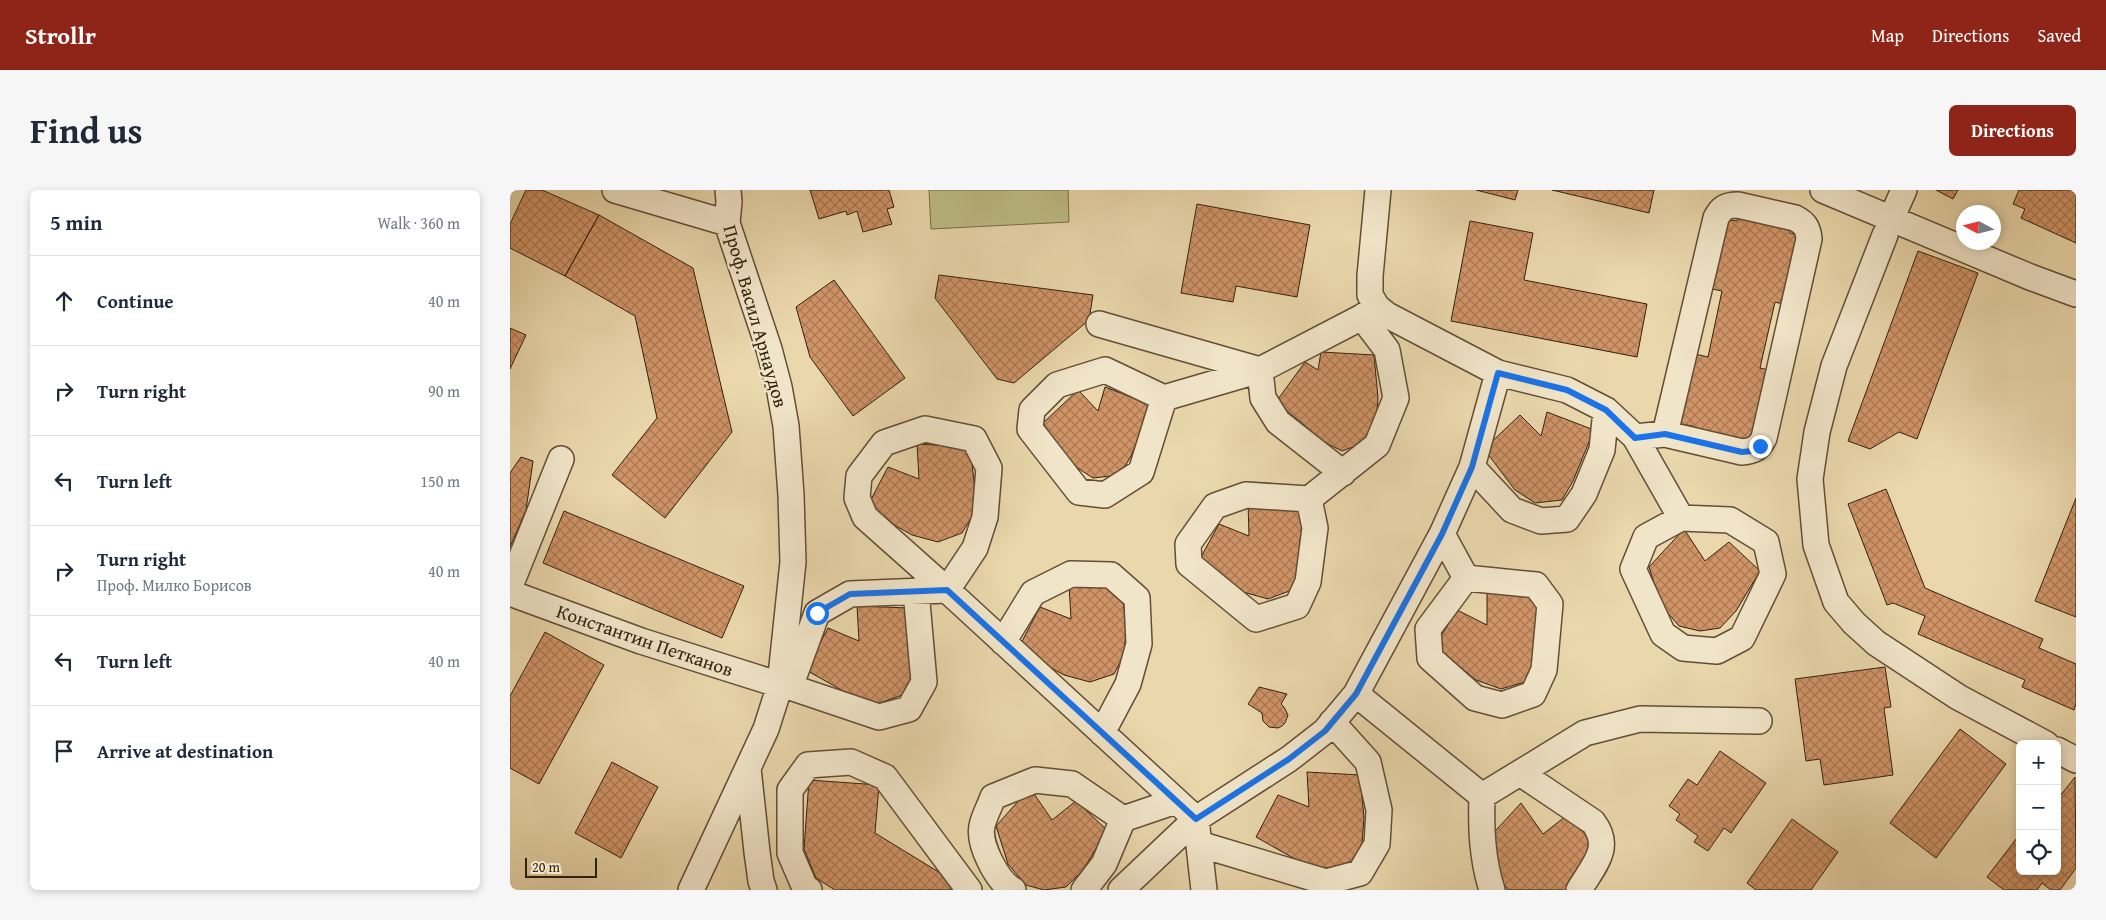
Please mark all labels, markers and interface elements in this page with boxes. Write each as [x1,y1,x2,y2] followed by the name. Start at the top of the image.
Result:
[25,18,96,53] text: Strollr
[1871,22,1904,49] text: Map
[1932,22,2009,49] text: Directions
[2037,22,2081,49] text: Saved
[30,105,143,156] text: Find us
[1949,105,2076,156] button: Directions
[1956,205,2001,250] north arrow
[50,207,102,238] text: 5 min
[377,211,460,235] text: Walk · 360 m
[717,221,795,411] street label: Проф. Васил Арнаудов
[50,287,78,315] icon: ahead
[97,287,174,315] text: Continue
[428,289,460,313] text: 40 m
[50,377,78,405] icon: right
[97,377,186,405] text: Turn right
[428,379,460,403] text: 90 m
[1749,435,1772,458] route end
[50,467,78,495] icon: left
[97,467,172,495] text: Turn left
[420,469,460,493] text: 150 m
[97,545,186,573] text: Turn right
[50,557,78,585] icon: right
[428,559,460,583] text: 40 m
[97,573,252,597] text: Проф. Милко Борисов
[553,597,737,683] street label: Константин Петканов
[806,602,829,625] route start
[50,647,78,675] icon: left
[97,647,172,675] text: Turn left
[428,649,460,673] text: 40 m
[50,737,78,765] icon: arrive
[97,737,273,765] text: Arrive at destination
[2016,740,2061,875] map controls
[2016,740,2061,785] button: +
[2016,785,2061,830] button: −
[2016,830,2061,875] button: locate
[525,855,598,878] scale bar
[532,857,560,877] text: 20 m

